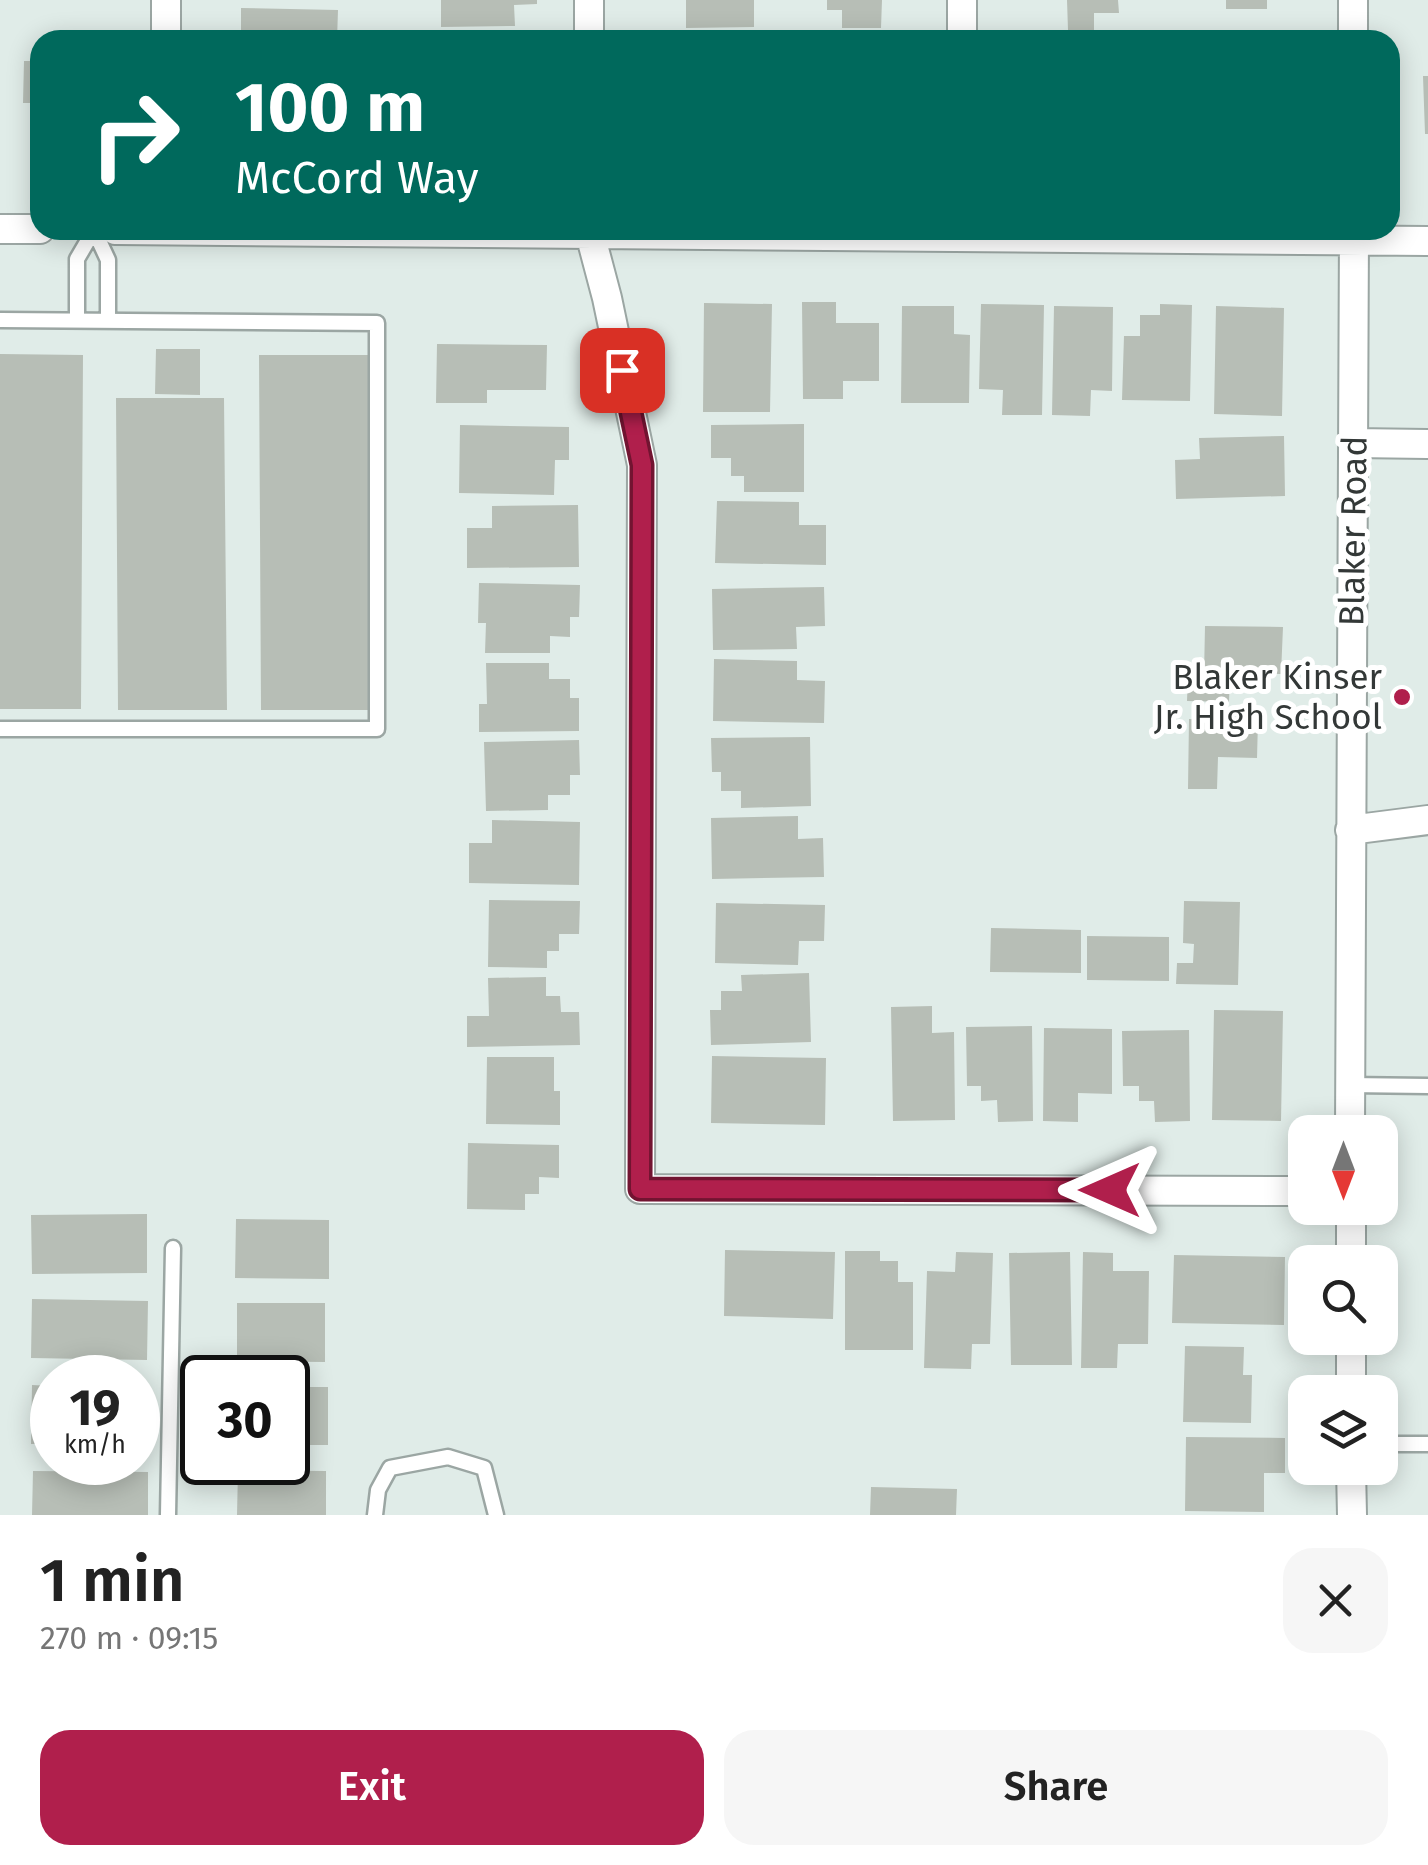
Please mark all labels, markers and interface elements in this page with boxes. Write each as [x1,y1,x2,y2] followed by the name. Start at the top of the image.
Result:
[235,66,425,150] text: 100 m
[70,70,200,200] icon: right
[235,151,479,205] text: McCord Way
[580,328,665,413] pin
[595,343,650,398] icon: arrive
[1330,435,1376,627] street label: Blaker Road
[1154,656,1382,738] place label: Blaker Kinser Jr. High School
[1391,686,1413,708] marker: Blaker Kinser Jr. High School
[1288,1115,1398,1225] north arrow
[1288,1115,1398,1485] map controls
[1058,1138,1162,1242] position arrow
[1288,1245,1398,1355] button: search
[180,1355,310,1485] speed limit sign: 30
[1288,1375,1398,1485] button: layers
[69,1378,121,1438] text: 19
[64,1430,126,1460] text: km/h
[40,1545,185,1617] text: 1 min
[1283,1548,1388,1653] button: close
[40,1619,218,1657] text: 270 m · 09:15
[40,1730,704,1845] button: Exit
[724,1730,1388,1845] button: Share

